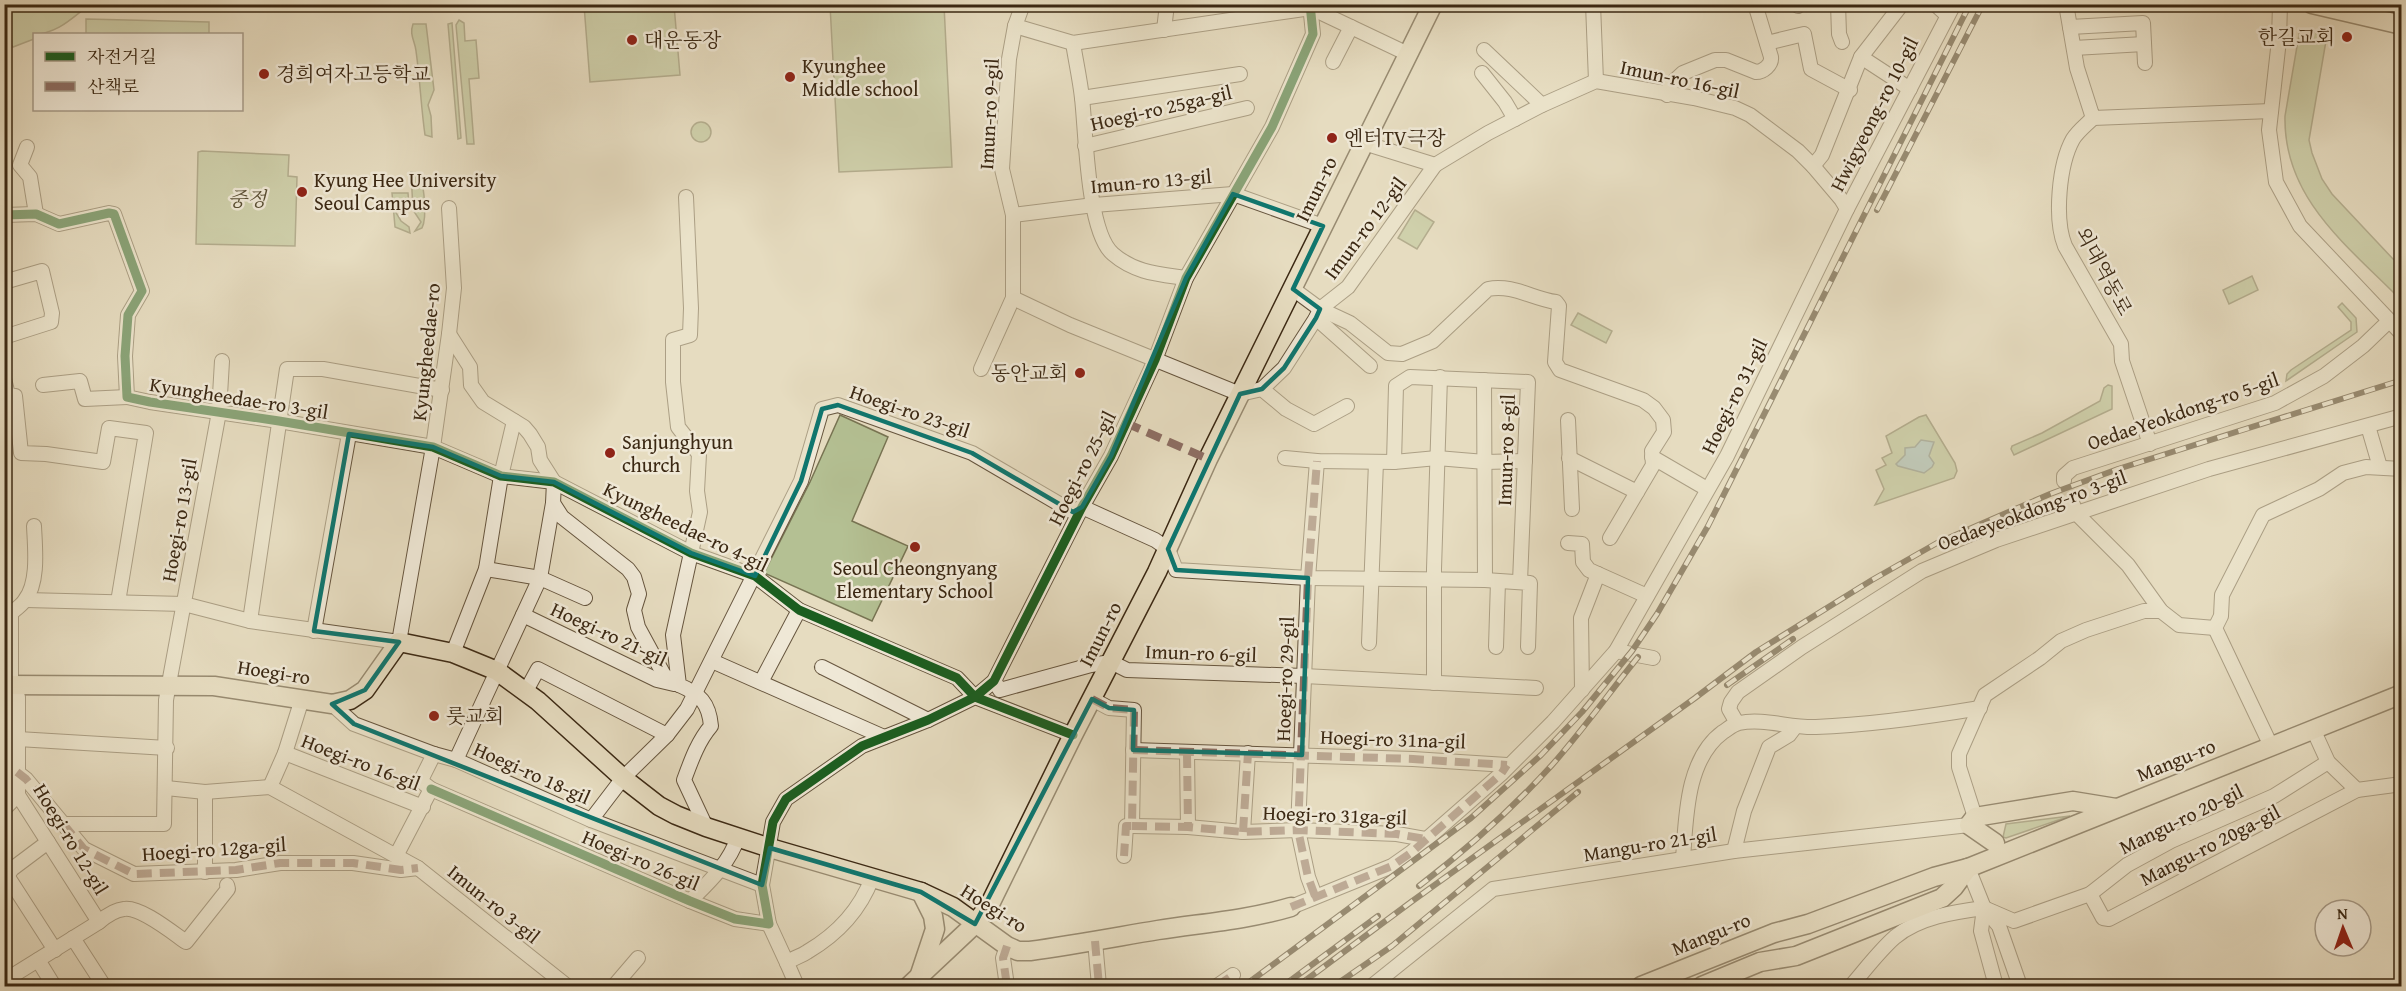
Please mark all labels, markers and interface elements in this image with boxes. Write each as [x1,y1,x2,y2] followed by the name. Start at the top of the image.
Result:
[2258,22,2335,51] place label: 한길교회
[644,25,722,54] place label: 대운동장
[2340,30,2354,44] marker: 한길교회
[1822,31,1925,196] street label: Hwigyeong-ro 10-gil
[33,33,243,111] legend
[625,33,639,47] marker: 대운동장
[87,43,157,70] text: 자전거길
[802,51,919,103] place label: Kyunghee Middle school
[1618,52,1743,105] street label: Imun-ro 16-gil
[971,57,1006,170] street label: Imun-ro 9-gil
[276,59,431,88] place label: 경희여자고등학교
[257,67,271,81] marker: 경희여자고등학교
[783,70,797,84] marker: Kyunghee Middle school
[87,73,139,100] text: 산책로
[1087,77,1235,138] street label: Hoegi-ro 25ga-gil
[1344,123,1446,152] place label: 엔터TV극장
[1325,131,1339,145] marker: 엔터TV극장
[1287,151,1344,226] street label: Imun-ro
[1089,161,1213,200] street label: Imun-ro 13-gil
[314,165,496,217] place label: Kyung Hee University Seoul Campus
[1317,170,1413,285] street label: Imun-ro 12-gil
[228,184,268,213] park label: 중정
[295,185,309,199] marker: Kyung Hee University Seoul Campus
[2069,221,2140,320] street label: 외대역동로
[404,282,447,422] street label: Kyungheedae-ro
[1693,333,1774,458] street label: Hoegi-ro 31-gil
[991,358,1068,387] place label: 동안교회
[2083,364,2283,457] street label: OedaeYeokdong-ro 5-gil
[1073,366,1087,380] marker: 동안교회
[148,369,331,426] street label: Kyungheedae-ro 3-gil
[846,376,974,445] street label: Hoegi-ro 23-gil
[1489,393,1522,506] street label: Imun-ro 8-gil
[1040,405,1123,530] street label: Hoegi-ro 25-gil
[622,427,733,479] place label: Sanjunghyun church
[603,446,617,460] marker: Sanjunghyun church
[153,455,204,584] street label: Hoegi-ro 13-gil
[1933,462,2131,557] street label: Oedaeyeokdong-ro 3-gil
[599,474,774,579] street label: Kyungheedae-ro 4-gil
[908,540,922,554] marker: Seoul Cheongnyang Elementary School
[833,553,997,605] place label: Seoul Cheongnyang Elementary School
[546,594,672,673] street label: Hoegi-ro 21-gil
[1071,596,1128,671] street label: Imun-ro
[1268,616,1301,742] street label: Hoegi-ro 29-gil
[1145,636,1258,669] street label: Imun-ro 6-gil
[236,651,313,692] street label: Hoegi-ro
[446,701,504,730] place label: 룻교회
[427,709,441,723] marker: 룻교회
[1320,721,1467,756] street label: Hoegi-ro 31na-gil
[298,726,425,798] street label: Hoegi-ro 16-gil
[2132,731,2220,789] street label: Mangu-ro
[469,734,596,811] street label: Hoegi-ro 18-gil
[2114,776,2248,861] street label: Mangu-ro 20-gil
[27,778,116,900] street label: Hoegi-ro 12-gil
[1262,797,1408,832] street label: Hoegi-ro 31ga-gil
[2135,797,2285,892] street label: Mangu-ro 20ga-gil
[1581,819,1719,868] street label: Mangu-ro 21-gil
[578,822,705,897] street label: Hoegi-ro 26-gil
[141,829,287,868] street label: Hoegi-ro 12ga-gil
[442,857,547,950] street label: Imun-ro 3-gil
[955,876,1033,939] street label: Hoegi-ro
[2313,898,2373,958] north arrow
[2337,901,2349,925] text: N
[1667,905,1755,963] street label: Mangu-ro

